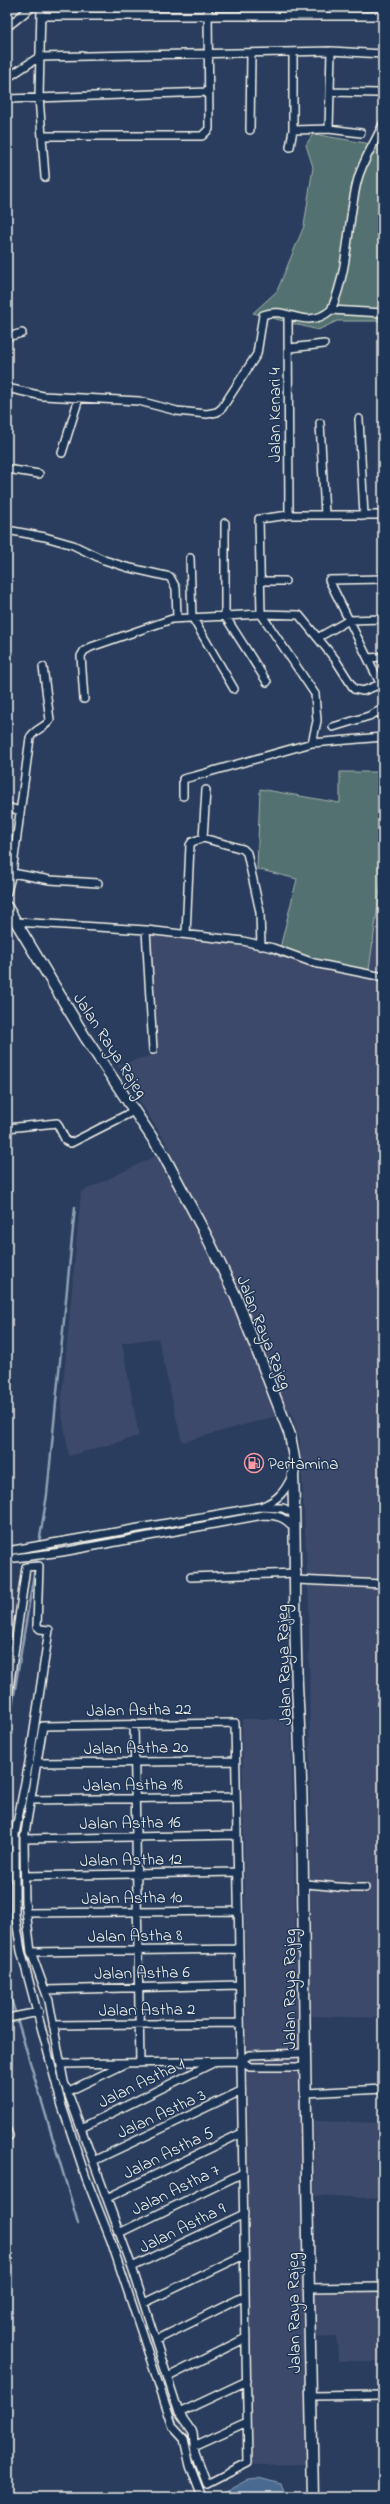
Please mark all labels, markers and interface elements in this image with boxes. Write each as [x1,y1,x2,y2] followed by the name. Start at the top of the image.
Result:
[263,367,288,463] street label: Jalan Kenari 4
[65,988,153,1104] street label: Jalan Raya Rajeg
[228,1272,298,1394] street label: Jalan Raya Rajeg
[243,1452,265,1474] fuel station icon: Pertamina
[268,1452,338,1477] place label: Pertamina
[270,1604,301,1726] street label: Jalan Raya Rajeg
[86,1697,192,1724] street label: Jalan Astha 22
[84,1735,188,1762] street label: Jalan Astha 20
[83,1772,183,1799] street label: Jalan Astha 18
[79,1810,181,1837] street label: Jalan Astha 16
[80,1847,182,1874] street label: Jalan Astha 12
[81,1885,183,1912] street label: Jalan Astha 10
[87,1923,183,1950] street label: Jalan Astha 8
[278,1929,305,2049] street label: Jalan Raya Rajeg
[94,1960,191,1987] street label: Jalan Astha 6
[98,1997,196,2024] street label: Jalan Astha 2
[94,2051,190,2115] street label: Jalan Astha 1
[113,2083,210,2146] street label: Jalan Astha 3
[119,2120,219,2186] street label: Jalan Astha 5
[127,2158,224,2223] street label: Jalan Astha 7
[135,2197,230,2260] street label: Jalan Astha 9
[281,2252,310,2374] street label: Jalan Raya Rajeg

